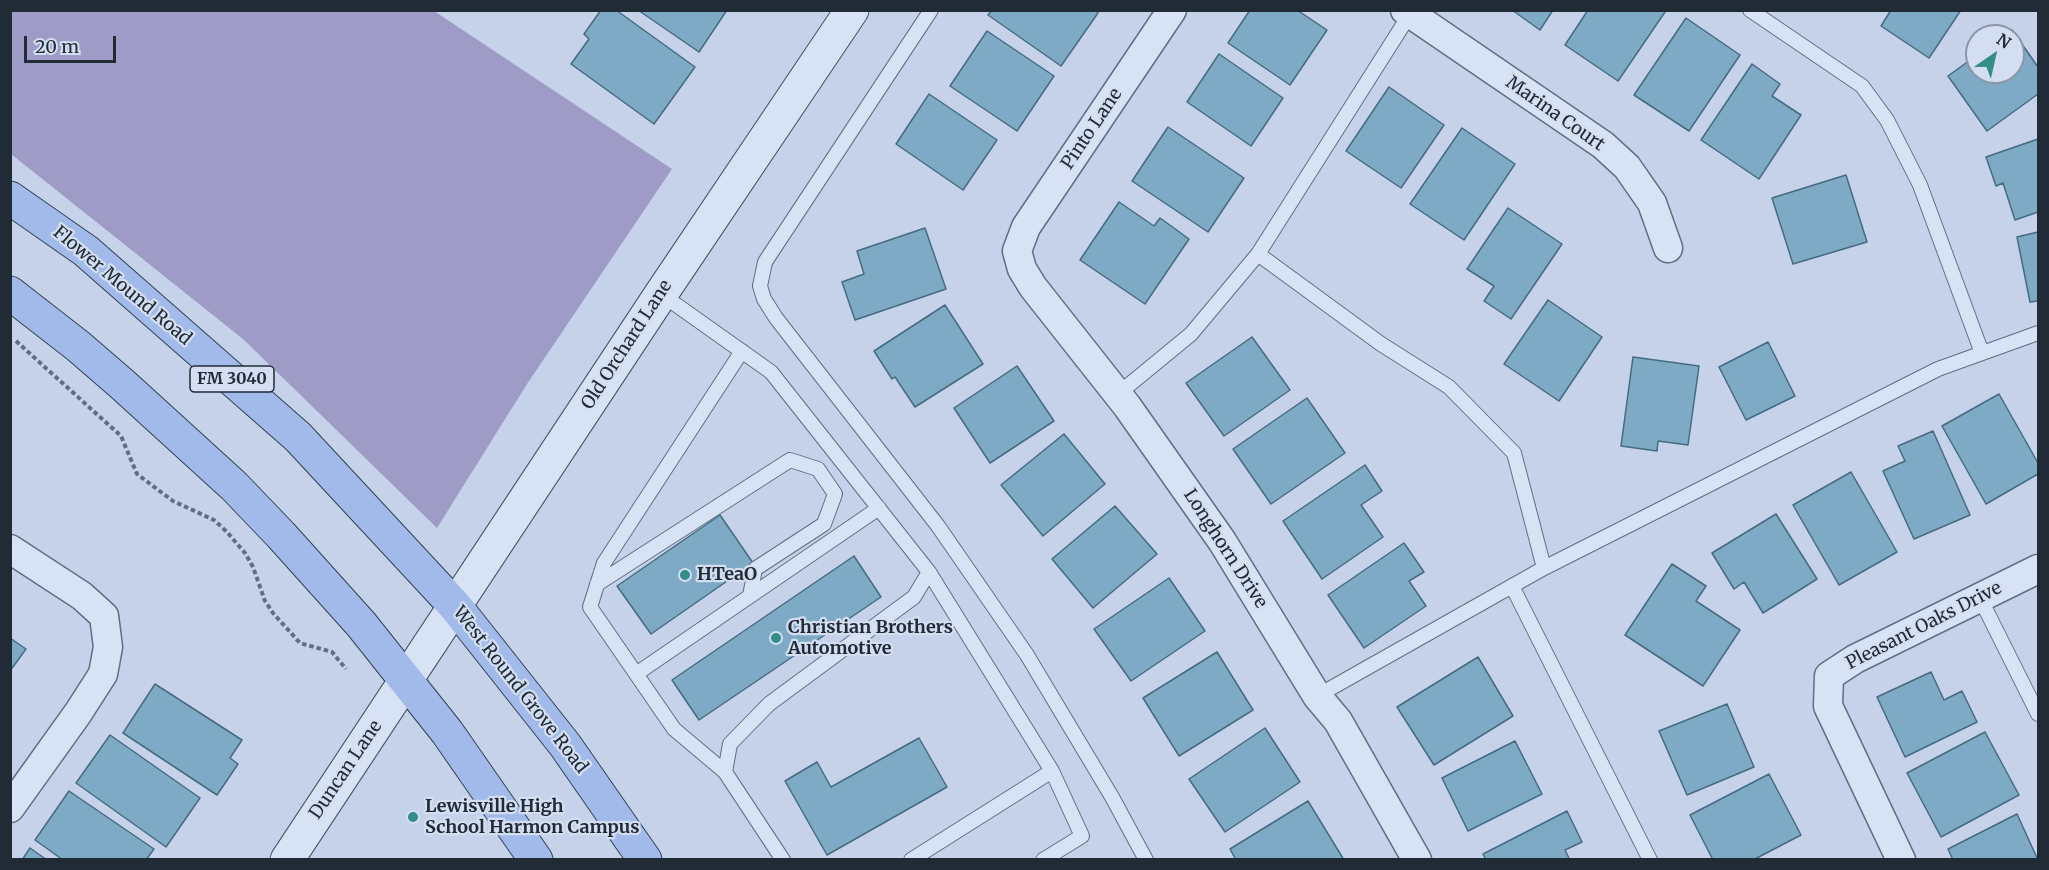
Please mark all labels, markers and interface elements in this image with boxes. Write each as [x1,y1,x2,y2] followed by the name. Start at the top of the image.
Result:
[27,24,118,62] scale bar
[1965,24,2025,84] north arrow
[1993,29,2015,53] text: N
[35,35,79,58] text: 20 m
[1501,72,1609,156] street label: Marina Court
[1057,84,1127,174] street label: Pinto Lane
[48,222,196,350] street label: Flower Mound Road
[577,276,677,414] street label: Old Orchard Lane
[190,366,274,392] road number: FM 3040
[1178,485,1272,613] street label: Longhorn Drive
[697,564,757,586] place label: HTeaO
[678,568,692,582] marker: HTeaO
[1843,577,2005,675] street label: Pleasant Oaks Drive
[448,602,592,778] street label: West Round Grove Road
[788,617,953,660] place label: Christian Brothers Automotive
[769,631,783,645] marker: Christian Brothers Automotive
[305,717,387,823] street label: Duncan Lane
[425,796,639,838] place label: Lewisville High School Harmon Campus
[406,810,420,824] marker: Lewisville High School Harmon Campus

